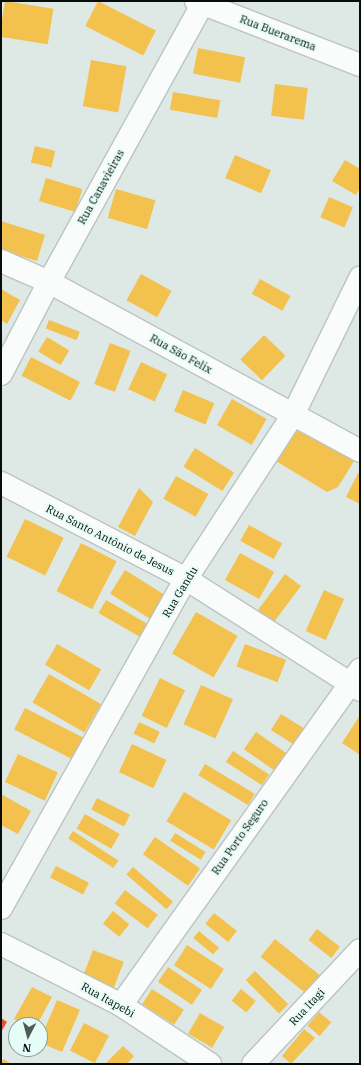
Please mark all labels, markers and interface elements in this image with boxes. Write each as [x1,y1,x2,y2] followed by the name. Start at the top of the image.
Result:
[238,12,318,54] street label: Rua Buerarema
[75,147,127,227] street label: Rua Canavieiras
[148,331,214,377] street label: Rua São Felix
[44,502,176,578] street label: Rua Santo Antônio de Jesus
[160,564,200,620] street label: Rua Gandu
[209,797,271,877] street label: Rua Porto Seguro
[79,980,137,1020] street label: Rua Itapebi
[287,986,327,1028] street label: Rua Itagi
[8,1017,48,1057] north arrow
[22,1041,32,1055] text: N

